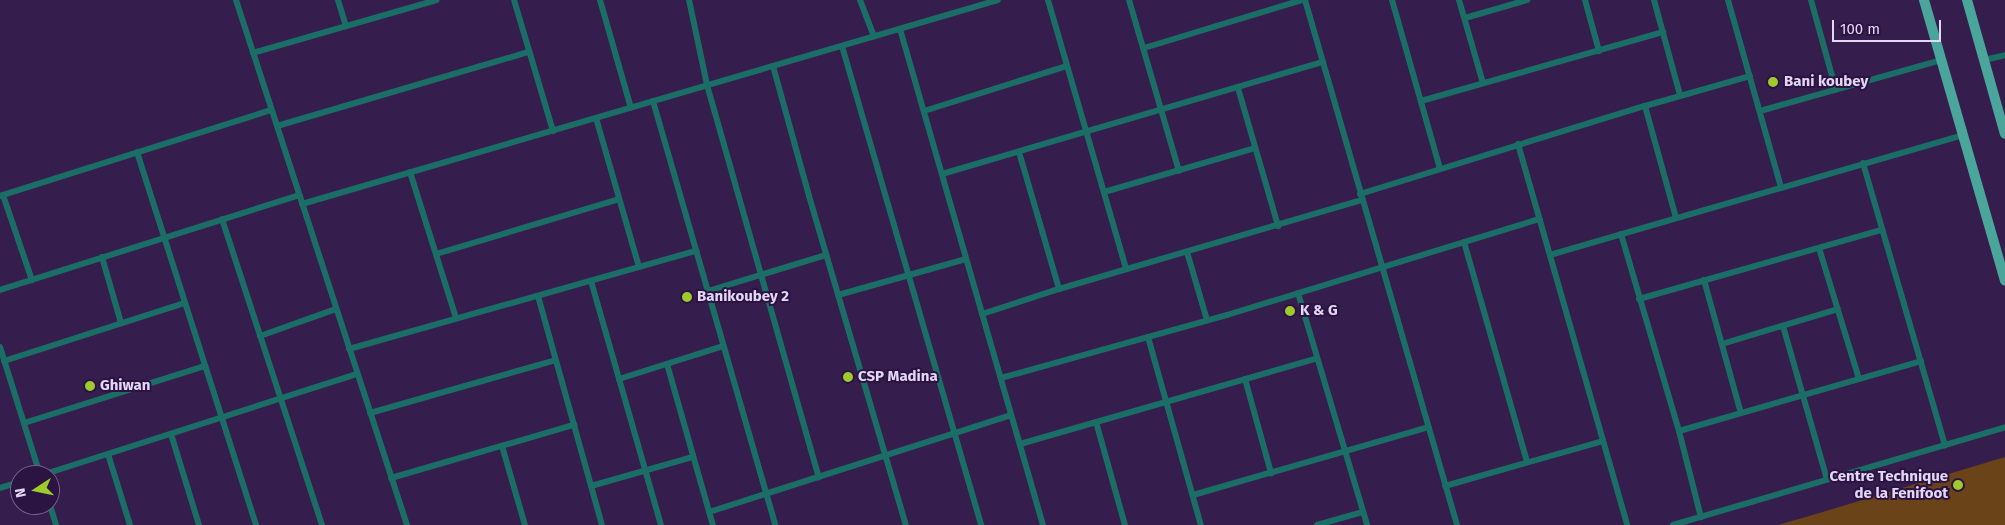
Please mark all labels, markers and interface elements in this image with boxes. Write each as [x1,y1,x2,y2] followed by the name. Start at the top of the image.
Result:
[1835,10,1944,42] scale bar
[1840,20,1880,38] text: 100 m
[1784,73,1868,91] place label: Bani koubey
[1766,75,1780,89] marker: Bani koubey
[697,288,789,306] place label: Banikoubey 2
[681,291,693,303] marker: Banikoubey 2
[1300,302,1338,320] place label: K & G
[1284,305,1296,317] marker: K & G
[858,368,938,386] place label: CSP Madina
[842,371,854,383] marker: CSP Madina
[100,377,150,395] place label: Ghiwan
[84,380,96,392] marker: Ghiwan
[10,465,60,515] north arrow
[1829,467,1948,502] place label: Centre Technique de la Fenifoot
[1952,479,1964,491] marker: Centre Technique de la Fenifoot
[12,487,30,499] text: N

